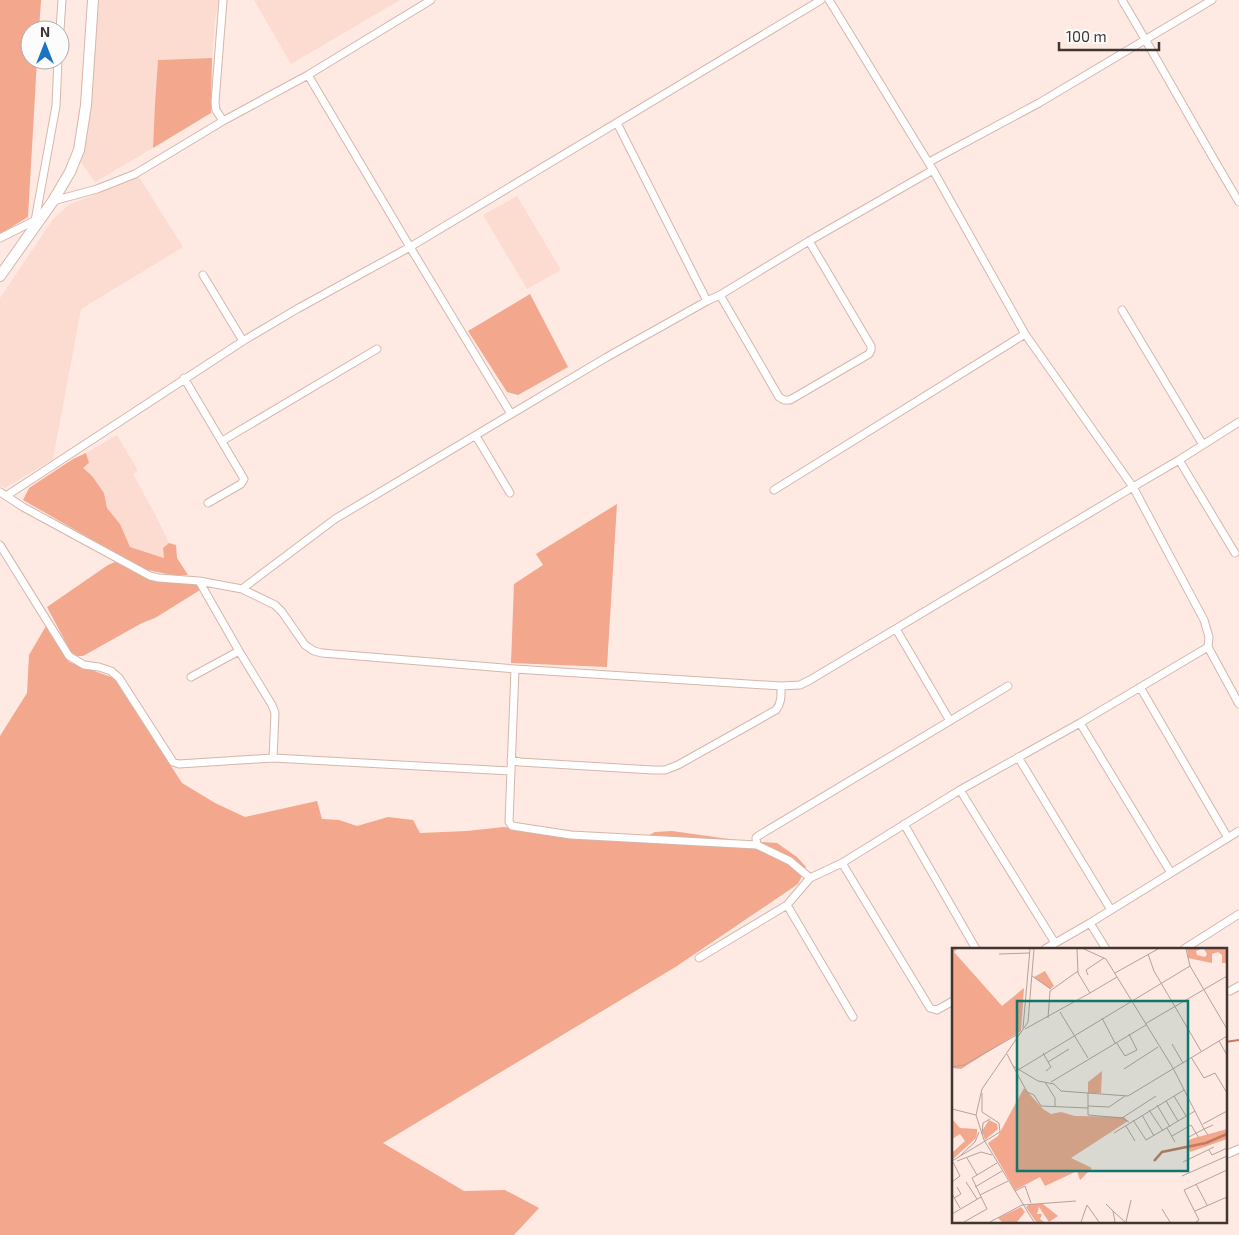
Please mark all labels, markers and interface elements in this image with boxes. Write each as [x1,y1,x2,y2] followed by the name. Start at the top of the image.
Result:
[20,20,70,70] north arrow
[1059,20,1159,52] scale bar
[40,23,50,40] text: N
[1066,27,1107,45] text: 100 m
[952,948,1226,1222] inset map

